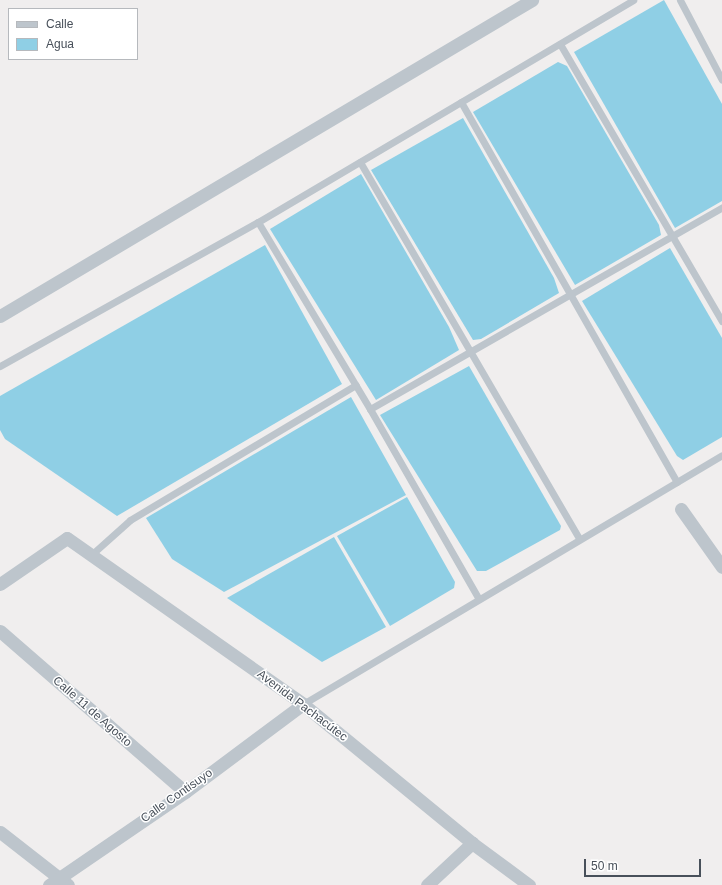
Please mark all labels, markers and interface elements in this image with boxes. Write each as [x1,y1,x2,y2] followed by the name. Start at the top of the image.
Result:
[8,8,138,60] legend
[46,17,73,31] text: Calle
[46,37,74,51] text: Agua
[254,667,350,745] street label: Avenida Pachacútec
[49,674,135,750] street label: Calle 11 de Agosto
[138,766,216,826] street label: Calle Contisuyo
[586,851,703,877] scale bar
[591,859,618,873] text: 50 m

